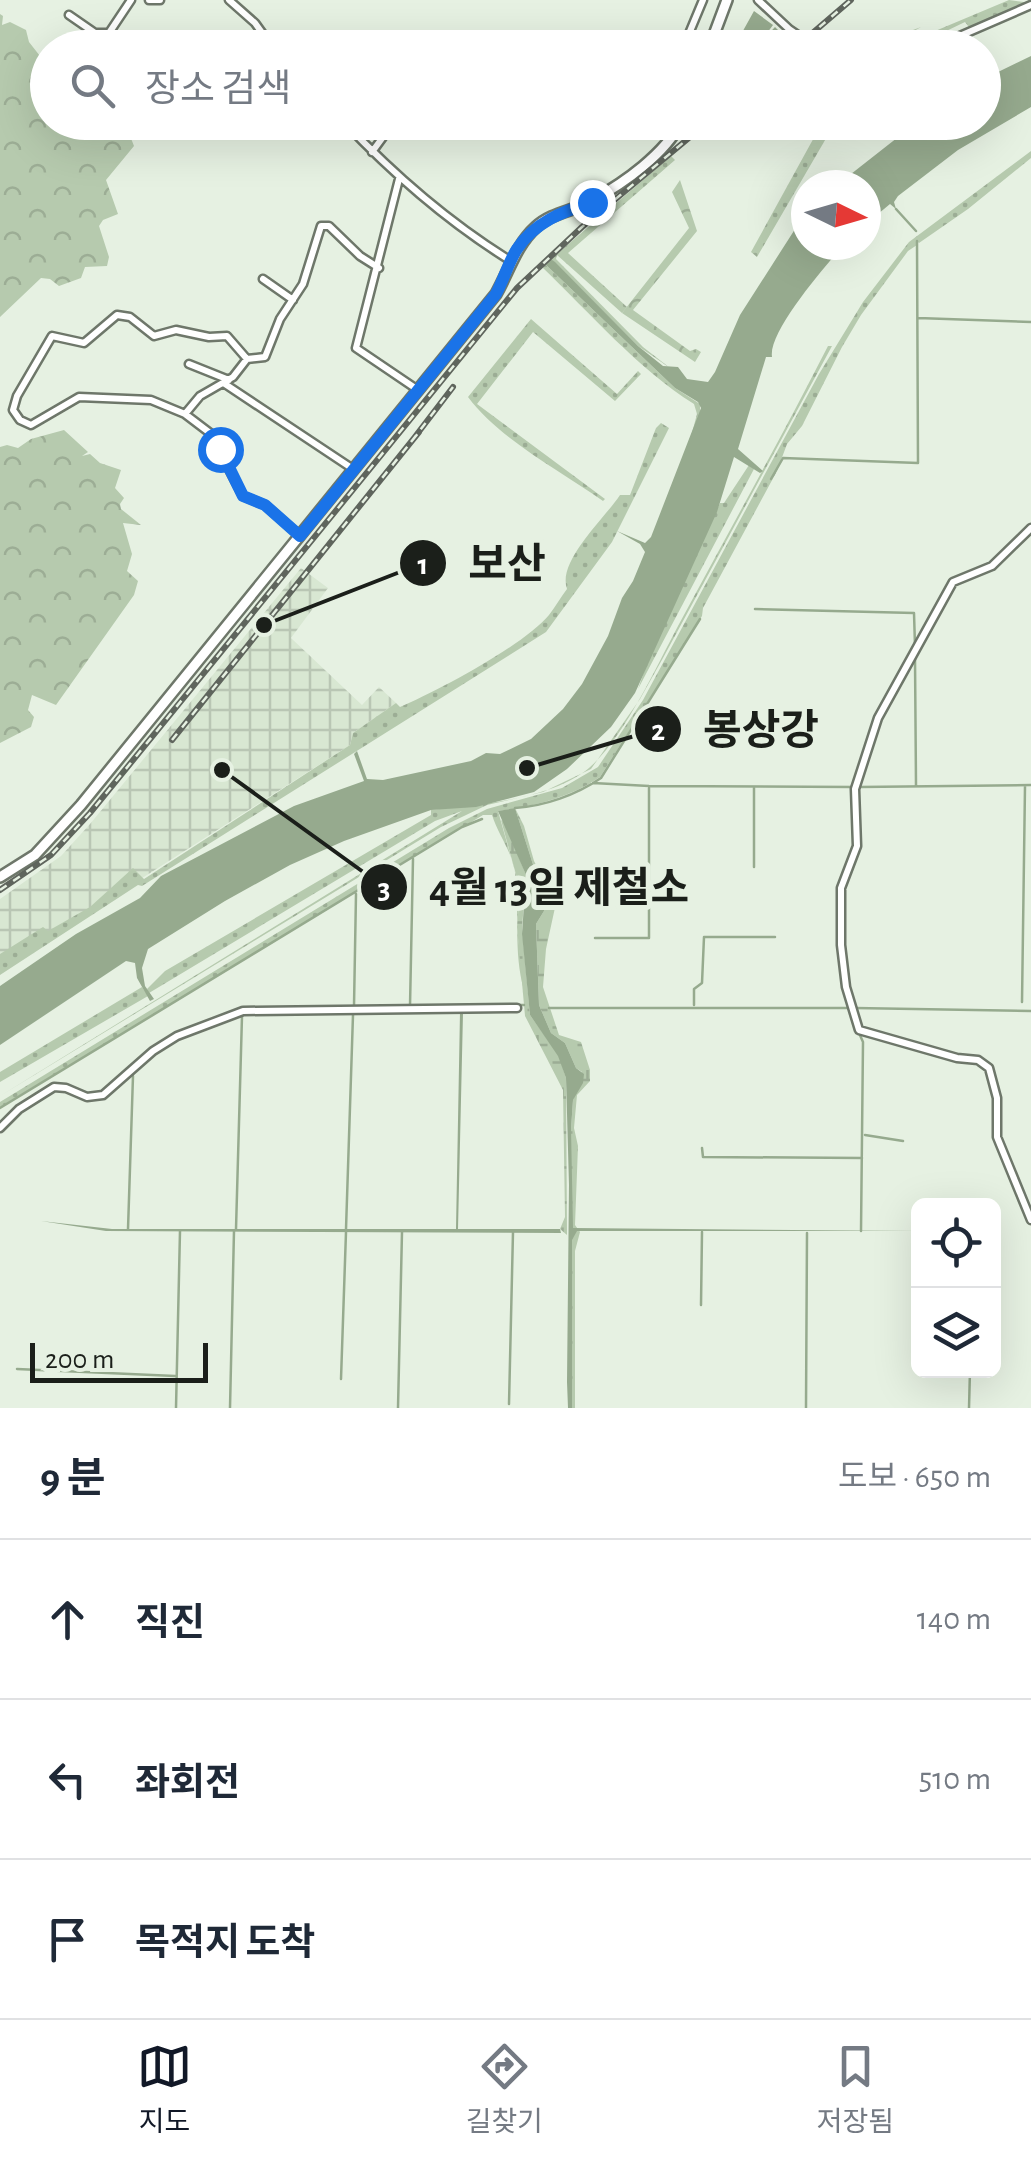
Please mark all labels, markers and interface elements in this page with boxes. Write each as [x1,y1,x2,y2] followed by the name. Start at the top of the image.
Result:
[30,30,1001,140] search box
[65,58,120,113] icon: search
[145,71,291,109] text: 장소 검색
[791,170,881,260] north arrow
[570,180,616,226] route end
[198,427,244,473] route start
[398,527,565,599] callout: 보산
[468,542,546,586] text: 보산
[418,550,428,580] text: 1
[633,693,839,765] callout: 봉상강
[703,708,819,752] text: 봉상강
[651,716,665,746] text: 2
[359,851,709,923] callout: 4월 13일 제철소
[429,866,689,910] text: 4월 13일 제철소
[378,874,390,904] text: 3
[911,1198,1001,1378] map controls
[911,1198,1001,1288] button: locate
[911,1288,1001,1378] button: layers
[30,1338,208,1382] scale bar
[45,1346,114,1374] text: 200 m
[40,1458,105,1500] text: 9 분
[838,1461,991,1493] text: 도보 · 650 m
[40,1592,95,1647] icon: ahead
[917,1603,991,1635] text: 140 m
[135,1605,205,1643] text: 직진
[40,1752,95,1807] icon: left
[919,1763,991,1795] text: 510 m
[135,1765,240,1803] text: 좌회전
[40,1912,95,1967] icon: arrive
[135,1925,316,1963] text: 목적지 도착
[137,2039,192,2140] tab: 지도
[466,2039,543,2140] tab: 길찾기
[817,2039,894,2140] tab: 저장됨

